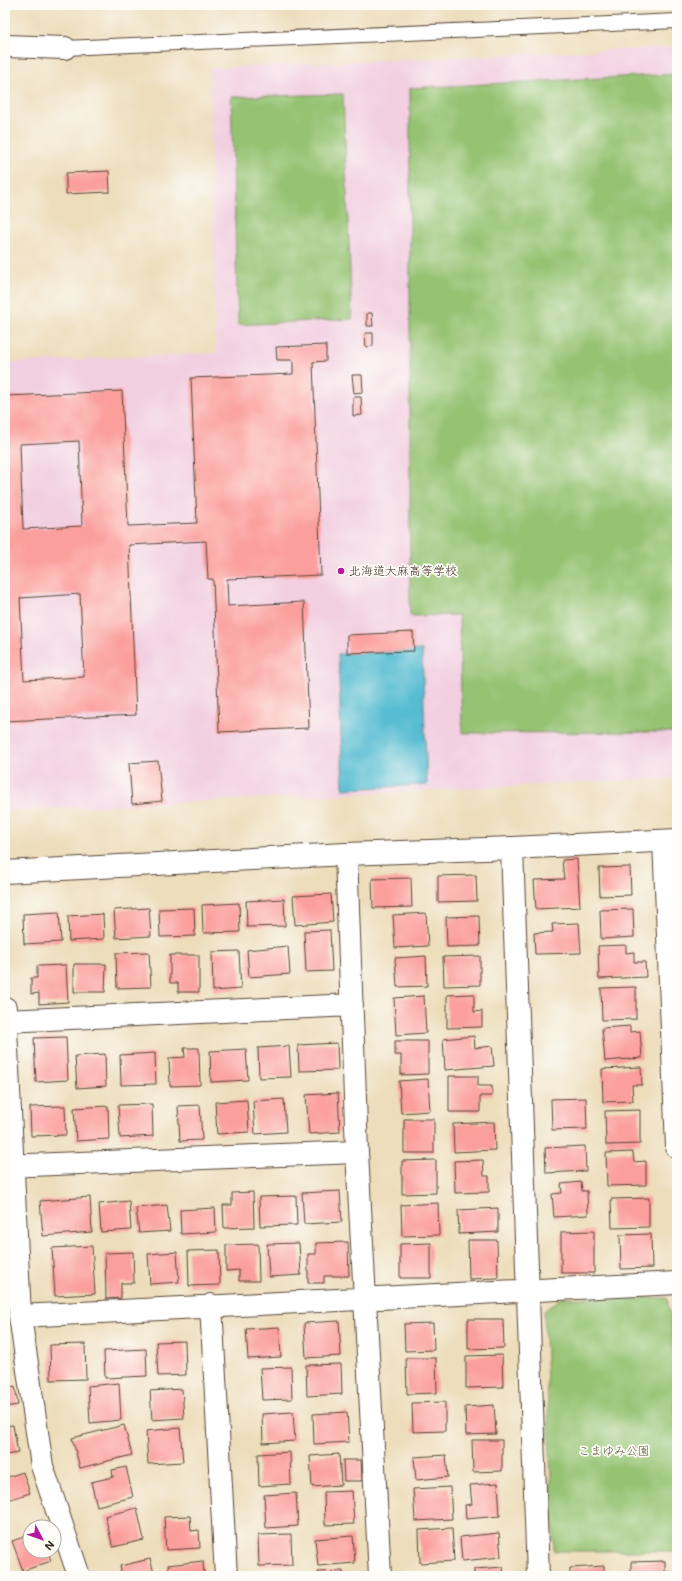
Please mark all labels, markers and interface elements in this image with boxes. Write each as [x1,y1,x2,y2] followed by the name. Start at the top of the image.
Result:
[349,562,457,578] place label: 北海道大麻高等学校
[336,566,346,576] marker: 北海道大麻高等学校
[578,1442,650,1458] park label: こまゆみ公園
[22,1519,62,1559] north arrow
[42,1538,58,1554] text: N

